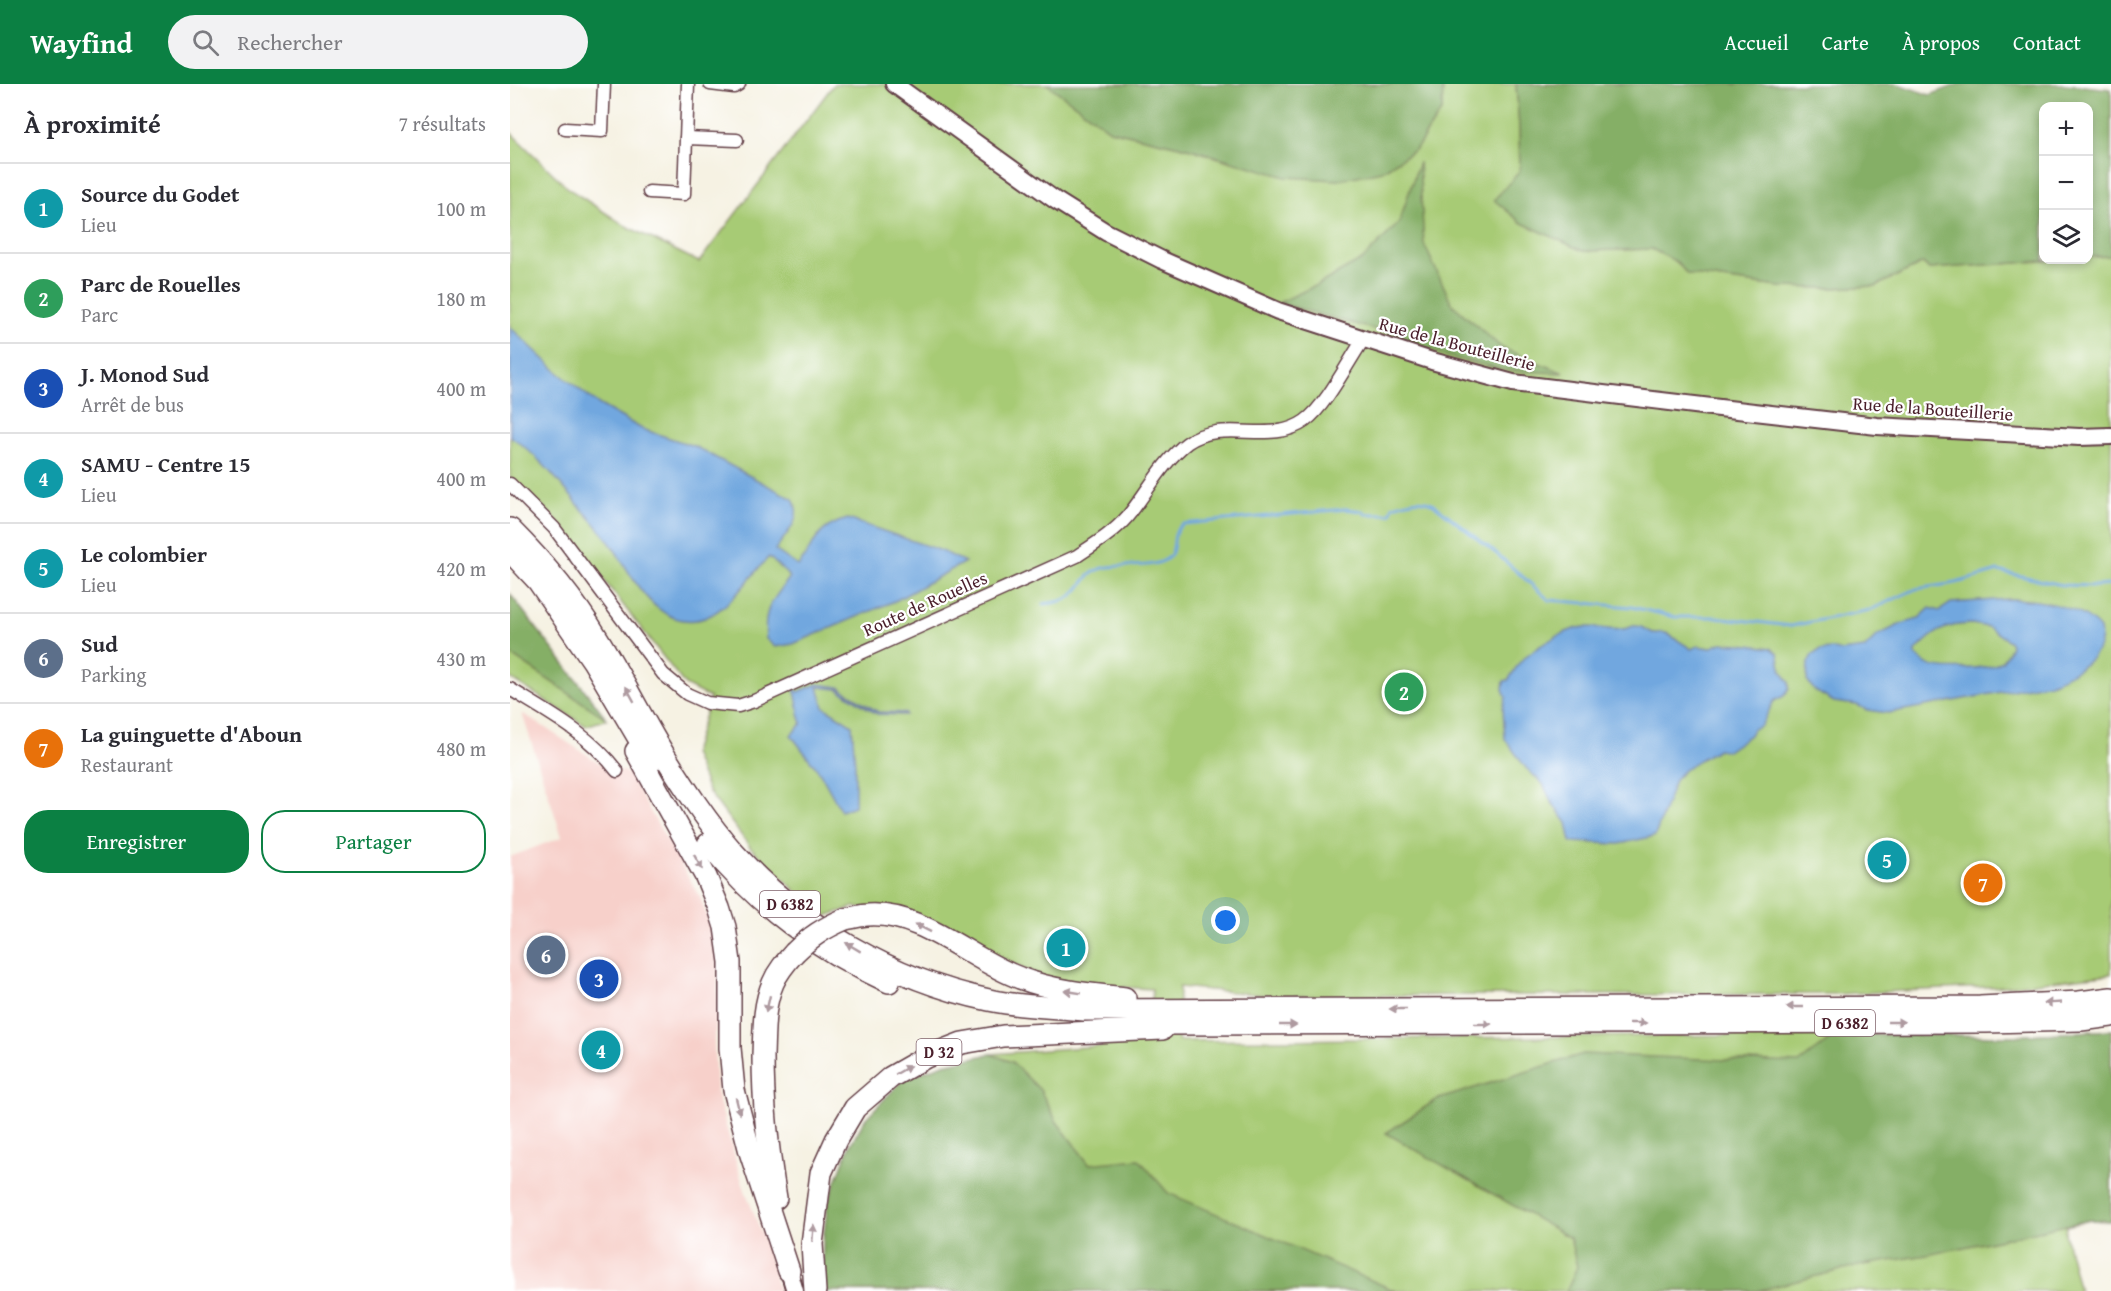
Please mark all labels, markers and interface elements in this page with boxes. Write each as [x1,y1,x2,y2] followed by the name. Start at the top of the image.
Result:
[168,15,588,69] search box
[30,22,132,63] text: Wayfind
[189,26,222,59] icon: search
[237,26,342,58] text: Rechercher
[1724,27,1789,58] text: Accueil
[1822,27,1869,58] text: Carte
[1902,27,1980,58] text: À propos
[2013,27,2081,58] text: Contact
[2039,102,2093,264] map controls
[2039,102,2093,156] button: +
[24,104,161,143] text: À proximité
[398,109,486,138] text: 7 résultats
[2039,156,2093,210] button: −
[81,178,239,210] text: Source du Godet
[38,194,49,223] text: 1
[436,194,486,223] text: 100 m
[81,210,117,239] text: Lieu
[2039,210,2093,264] button: layers
[81,268,241,300] text: Parc de Rouelles
[38,284,49,313] text: 2
[436,284,486,313] text: 180 m
[81,300,118,329] text: Parc
[1376,310,1538,377] street label: Rue de la Bouteillerie
[81,358,209,390] text: J. Monod Sud
[38,374,49,403] text: 3
[436,374,486,403] text: 400 m
[1852,389,2014,428] street label: Rue de la Bouteillerie
[81,390,184,419] text: Arrêt de bus
[81,448,251,480] text: SAMU - Centre 15
[38,464,49,493] text: 4
[436,464,486,493] text: 400 m
[81,480,117,509] text: Lieu
[81,538,207,570] text: Le colombier
[38,554,49,583] text: 5
[436,554,486,583] text: 420 m
[858,564,991,643] street label: Route de Rouelles
[81,570,117,599] text: Lieu
[81,628,118,660] text: Sud
[38,644,49,673] text: 6
[436,644,486,673] text: 430 m
[81,660,146,689] text: Parking
[1384,670,1424,714] pin: 2
[625,686,636,702] one-way arrow
[81,718,302,750] text: La guinguette d'Aboun
[38,734,49,763] text: 7
[436,734,486,763] text: 480 m
[81,750,173,779] text: Restaurant
[24,810,249,873] button: Enregistrer
[261,810,486,873] button: Partager
[1868,838,1906,882] pin: 5
[693,853,703,870] one-way arrow
[1964,860,2002,906] pin: 7
[760,891,820,917] road number: D 6382
[1211,906,1240,935] your location
[914,923,931,932] one-way arrow
[1046,926,1086,970] pin: 1
[526,932,566,978] pin: 6
[845,941,861,952] one-way arrow
[580,956,619,1002] pin: 3
[1064,987,1083,996] one-way arrow
[762,994,772,1013] one-way arrow
[2043,998,2062,1008] one-way arrow
[1785,1002,1804,1012] one-way arrow
[1388,1004,1407,1014] one-way arrow
[1815,1010,1875,1036] road number: D 6382
[1886,1017,1905,1027] one-way arrow
[1628,1018,1647,1028] one-way arrow
[1473,1019,1492,1029] one-way arrow
[1278,1020,1297,1030] one-way arrow
[582,1028,620,1072] pin: 4
[916,1039,962,1065] road number: D 32
[895,1065,912,1075] one-way arrow
[734,1096,744,1115] one-way arrow
[808,1223,818,1242] one-way arrow

